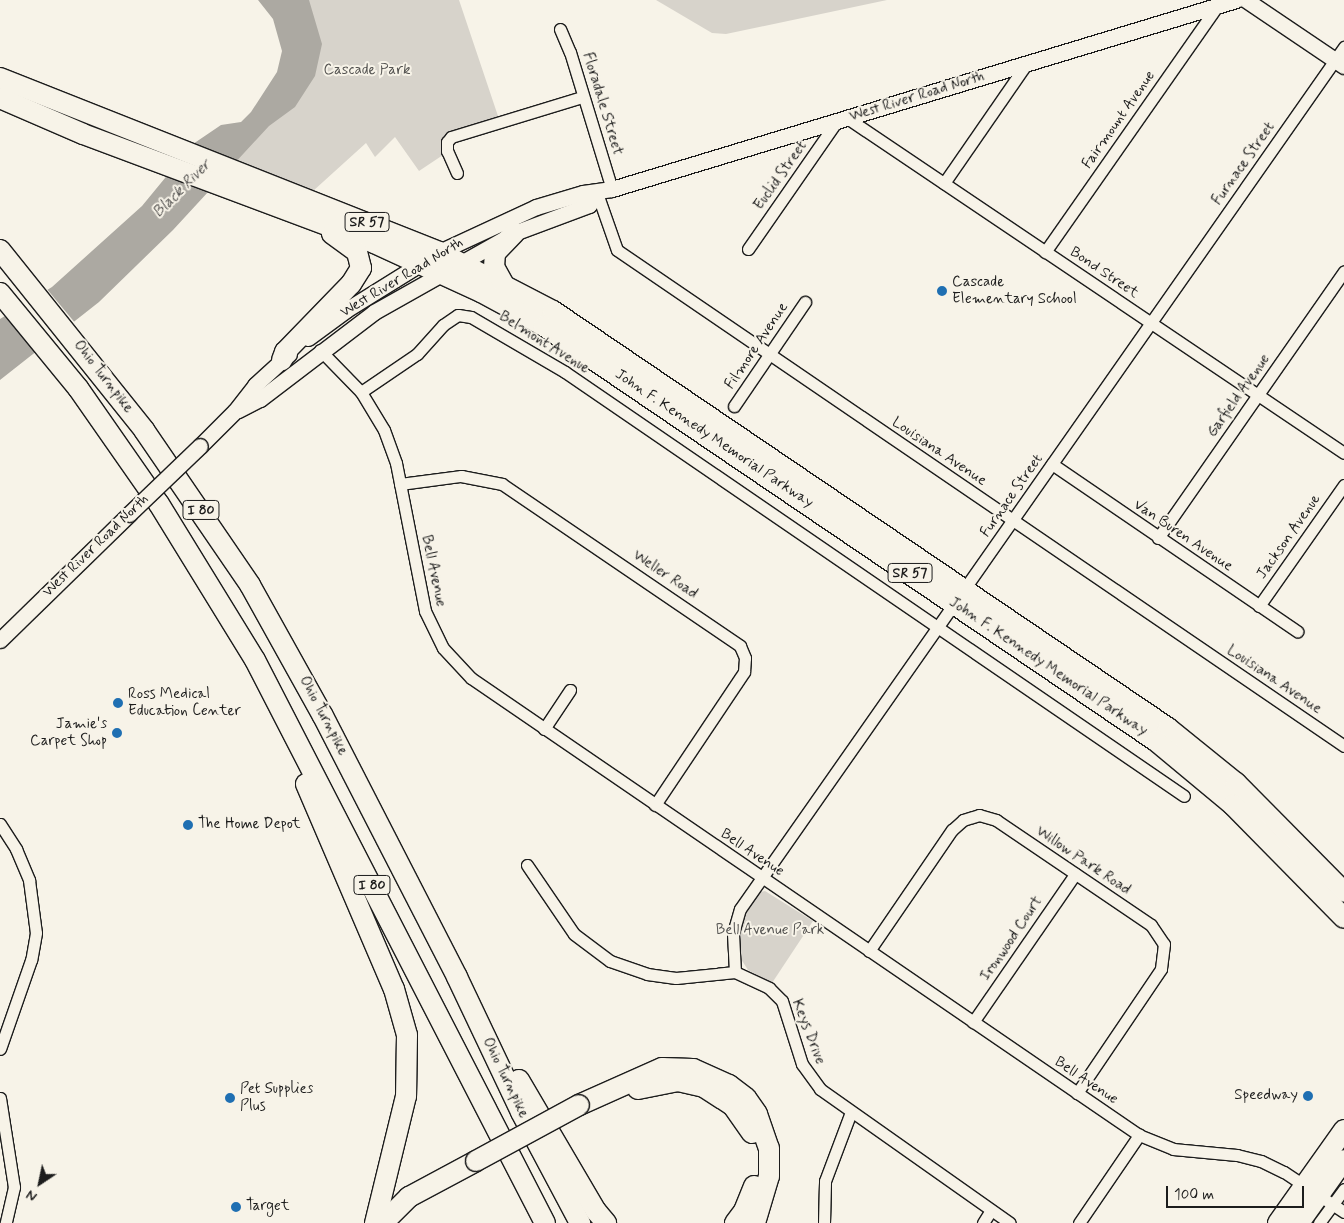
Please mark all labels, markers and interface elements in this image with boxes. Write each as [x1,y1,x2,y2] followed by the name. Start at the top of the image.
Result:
[578,51,626,157] street label: Floradale Street
[324,62,410,80] park label: Cascade Park
[1078,66,1160,174] street label: Fairmount Avenue
[847,68,987,126] street label: West River Road North
[1208,118,1280,210] street label: Furnace Street
[750,137,812,215] street label: Euclid Street
[148,155,216,223] water label: Black River
[344,210,390,233] road number: SR 57
[337,234,467,322] street label: West River Road North
[1066,243,1142,303] street label: Bond Street
[952,273,1077,308] place label: Cascade Elementary School
[936,285,948,297] marker: Cascade Elementary School
[721,299,793,393] street label: Filmore Avenue
[494,307,594,379] street label: Belmont Avenue
[69,337,137,417] street label: Ohio Turnpike
[1203,350,1275,442] street label: Garfield Avenue
[610,365,818,513] street label: John F. Kennedy Memorial Parkway
[888,414,990,490] street label: Louisiana Avenue
[976,450,1048,542] street label: Furnace Street
[1252,490,1326,584] street label: Jackson Avenue
[39,491,153,601] street label: West River Road North
[1128,495,1238,577] street label: Van Buren Avenue
[182,498,220,522] road number: I 80
[416,533,450,609] street label: Bell Avenue
[629,547,701,603] street label: Weller Road
[888,562,932,584] road number: SR 57
[944,593,1152,741] street label: John F. Kennedy Memorial Parkway
[1223,642,1325,718] street label: Louisiana Avenue
[295,673,351,759] street label: Ohio Turnpike
[128,685,238,720] place label: Ross Medical Education Center
[112,697,124,709] marker: Ross Medical Education Center
[29,715,107,750] place label: Jamie's Carpet Shop
[111,727,123,739] marker: Jamie's Carpet Shop
[198,816,302,834] place label: The Home Depot
[182,819,194,831] marker: The Home Depot
[1033,823,1133,899] street label: Willow Park Road
[716,825,788,881] street label: Bell Avenue
[353,874,391,896] road number: I 80
[977,894,1047,984] street label: Ironwood Court
[716,922,824,940] park label: Bell Avenue Park
[787,997,829,1067] street label: Keys Drive
[478,1035,532,1121] street label: Ohio Turnpike
[1050,1053,1122,1109] street label: Bell Avenue
[240,1080,315,1115] place label: Pet Supplies Plus
[1234,1087,1298,1105] place label: Speedway
[1302,1090,1314,1102] marker: Speedway
[224,1092,236,1104] marker: Pet Supplies Plus
[15,1158,65,1208] north arrow
[1169,1176,1306,1208] scale bar
[23,1185,41,1206] text: N
[1174,1185,1214,1205] text: 100 m
[246,1198,289,1216] place label: Target
[230,1201,242,1213] marker: Target

